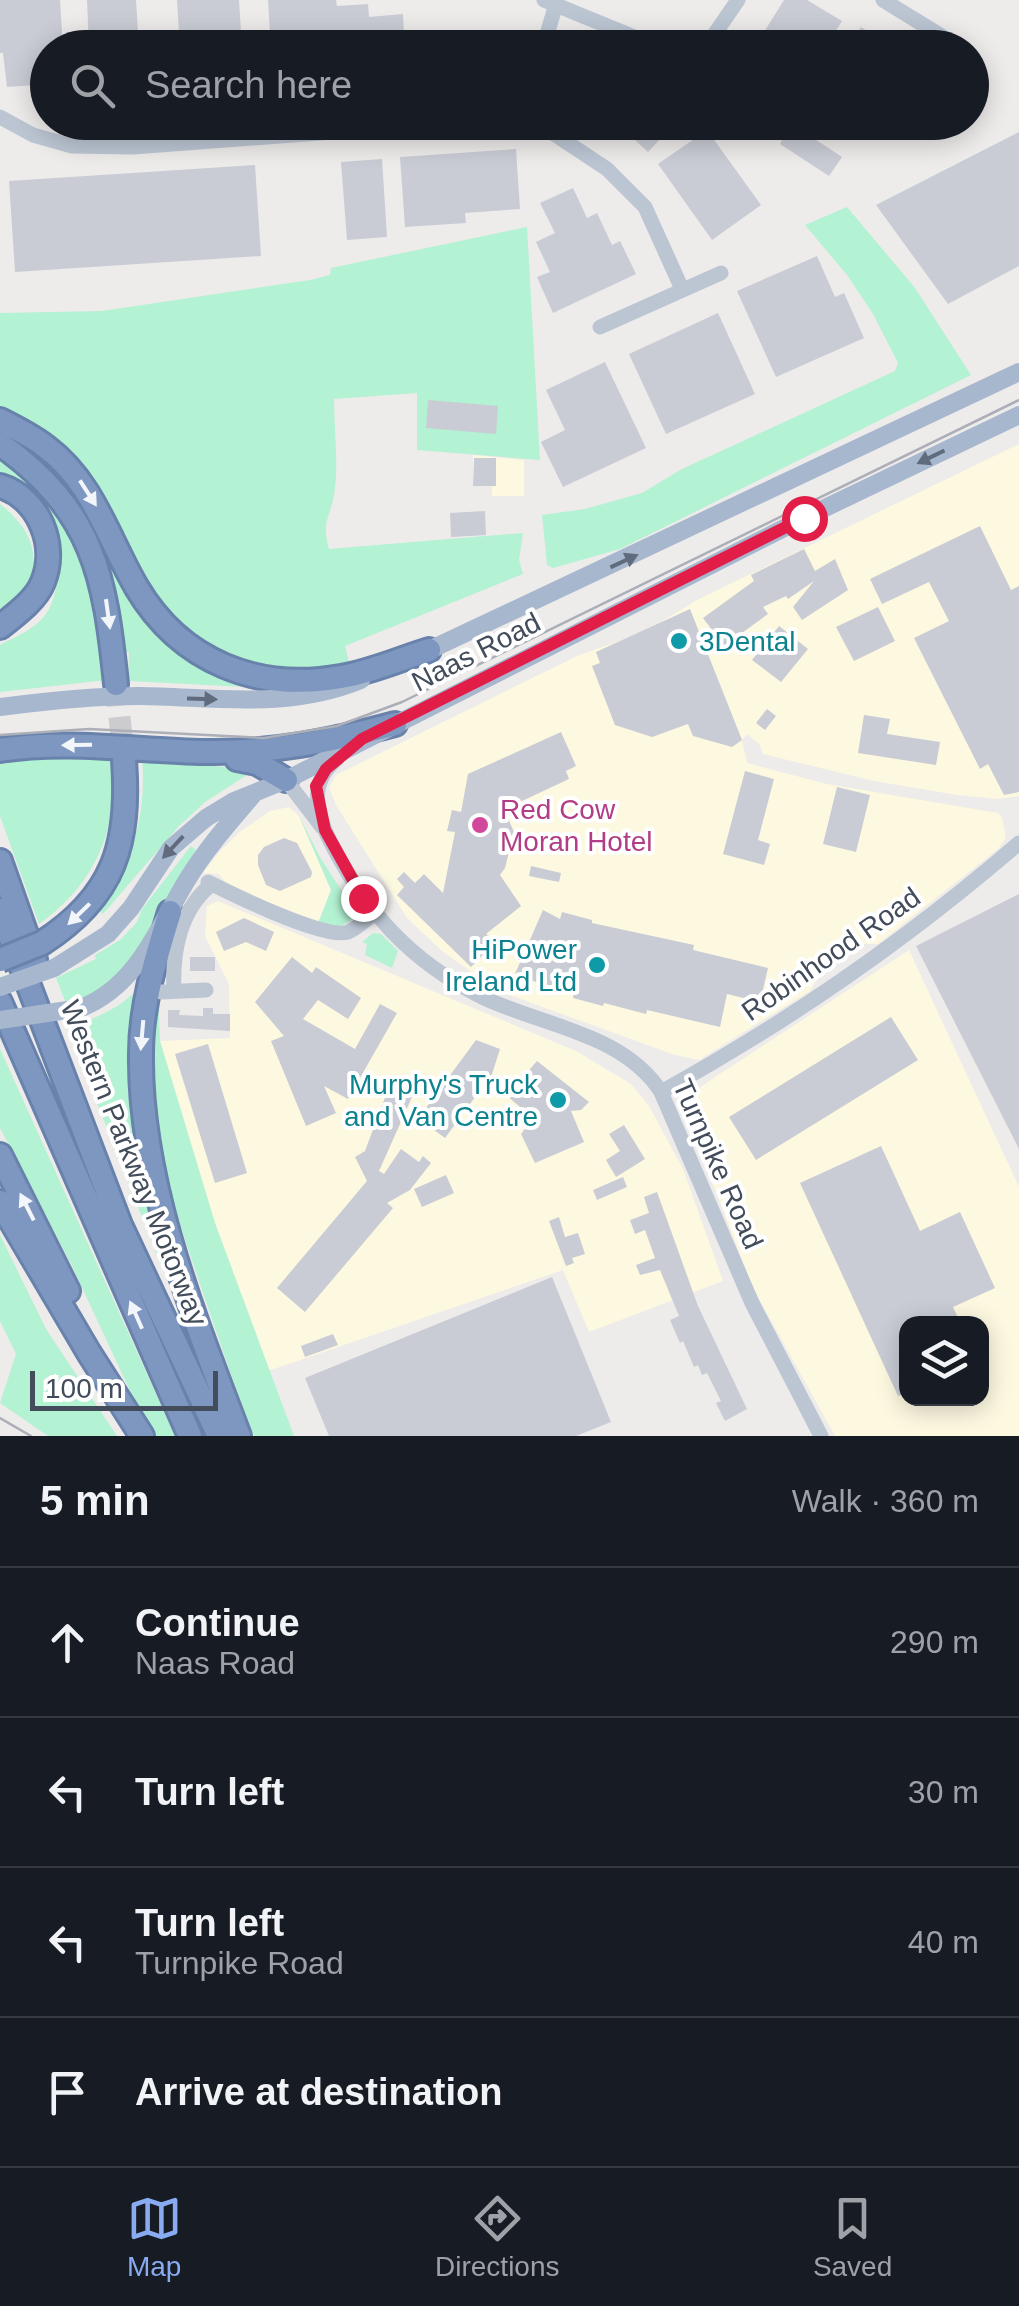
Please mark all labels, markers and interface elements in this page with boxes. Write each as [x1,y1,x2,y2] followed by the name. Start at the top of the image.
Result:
[30,30,989,140] search box
[65,58,120,113] icon: search
[145,64,352,106] text: Search here
[916,449,945,466] one-way arrow
[78,480,96,507] one-way arrow
[782,496,828,542] route start
[609,552,638,569] one-way arrow
[100,599,116,631] one-way arrow
[407,606,545,698] street label: Naas Road
[699,626,796,657] place label: 3Dental
[668,630,690,652] marker: 3Dental
[186,691,218,707] one-way arrow
[60,738,92,754] one-way arrow
[500,794,653,857] place label: Red Cow Moran Hotel
[469,814,491,836] marker: Red Cow Moran Hotel
[162,835,185,859] one-way arrow
[341,876,387,922] route end
[736,881,926,1027] street label: Robinhood Road
[67,902,91,925] one-way arrow
[445,934,577,997] place label: HiPower Ireland Ltd
[586,954,608,976] marker: HiPower Ireland Ltd
[54,996,214,1330] street label: Western Parkway Motorway
[134,1020,150,1052] one-way arrow
[344,1069,539,1132] place label: Murphy's Truck and Van Centre
[667,1074,769,1254] street label: Turnpike Road
[547,1089,569,1111] marker: Murphy's Truck and Van Centre
[19,1192,36,1221] one-way arrow
[128,1300,144,1330] one-way arrow
[899,1316,989,1406] map controls
[899,1316,989,1406] button: layers
[30,1366,218,1410] scale bar
[45,1373,123,1404] text: 100 m
[40,1477,150,1524] text: 5 min
[792,1483,979,1519] text: Walk · 360 m
[135,1602,300,1644] text: Continue
[40,1615,95,1670] icon: ahead
[890,1624,979,1660] text: 290 m
[135,1645,295,1681] text: Naas Road
[40,1765,95,1820] icon: left
[135,1771,284,1813] text: Turn left
[908,1774,979,1810] text: 30 m
[135,1902,284,1944] text: Turn left
[40,1915,95,1970] icon: left
[908,1924,979,1960] text: 40 m
[135,1945,344,1981] text: Turnpike Road
[40,2065,95,2120] icon: arrive
[135,2071,502,2113] text: Arrive at destination
[127,2191,182,2283] tab: Map
[435,2191,560,2283] tab: Directions
[813,2191,892,2283] tab: Saved

